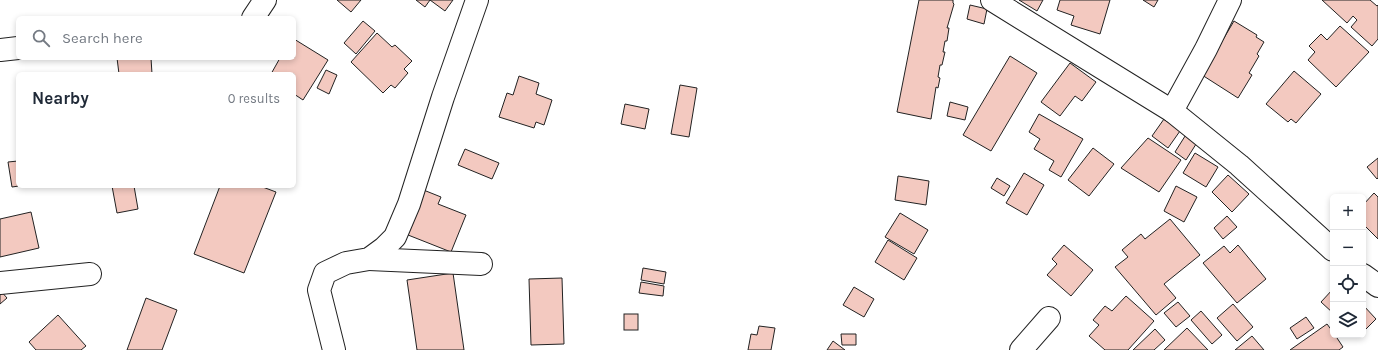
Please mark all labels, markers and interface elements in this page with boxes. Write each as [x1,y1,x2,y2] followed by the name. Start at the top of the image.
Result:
[16,16,296,60] search box
[30,27,52,49] icon: search
[62,29,143,47] text: Search here
[32,88,89,108] text: Nearby
[228,91,280,106] text: 0 results
[1330,194,1366,338] map controls
[1330,194,1366,230] button: +
[1330,230,1366,266] button: −
[1330,266,1366,302] button: locate
[1330,302,1366,338] button: layers

